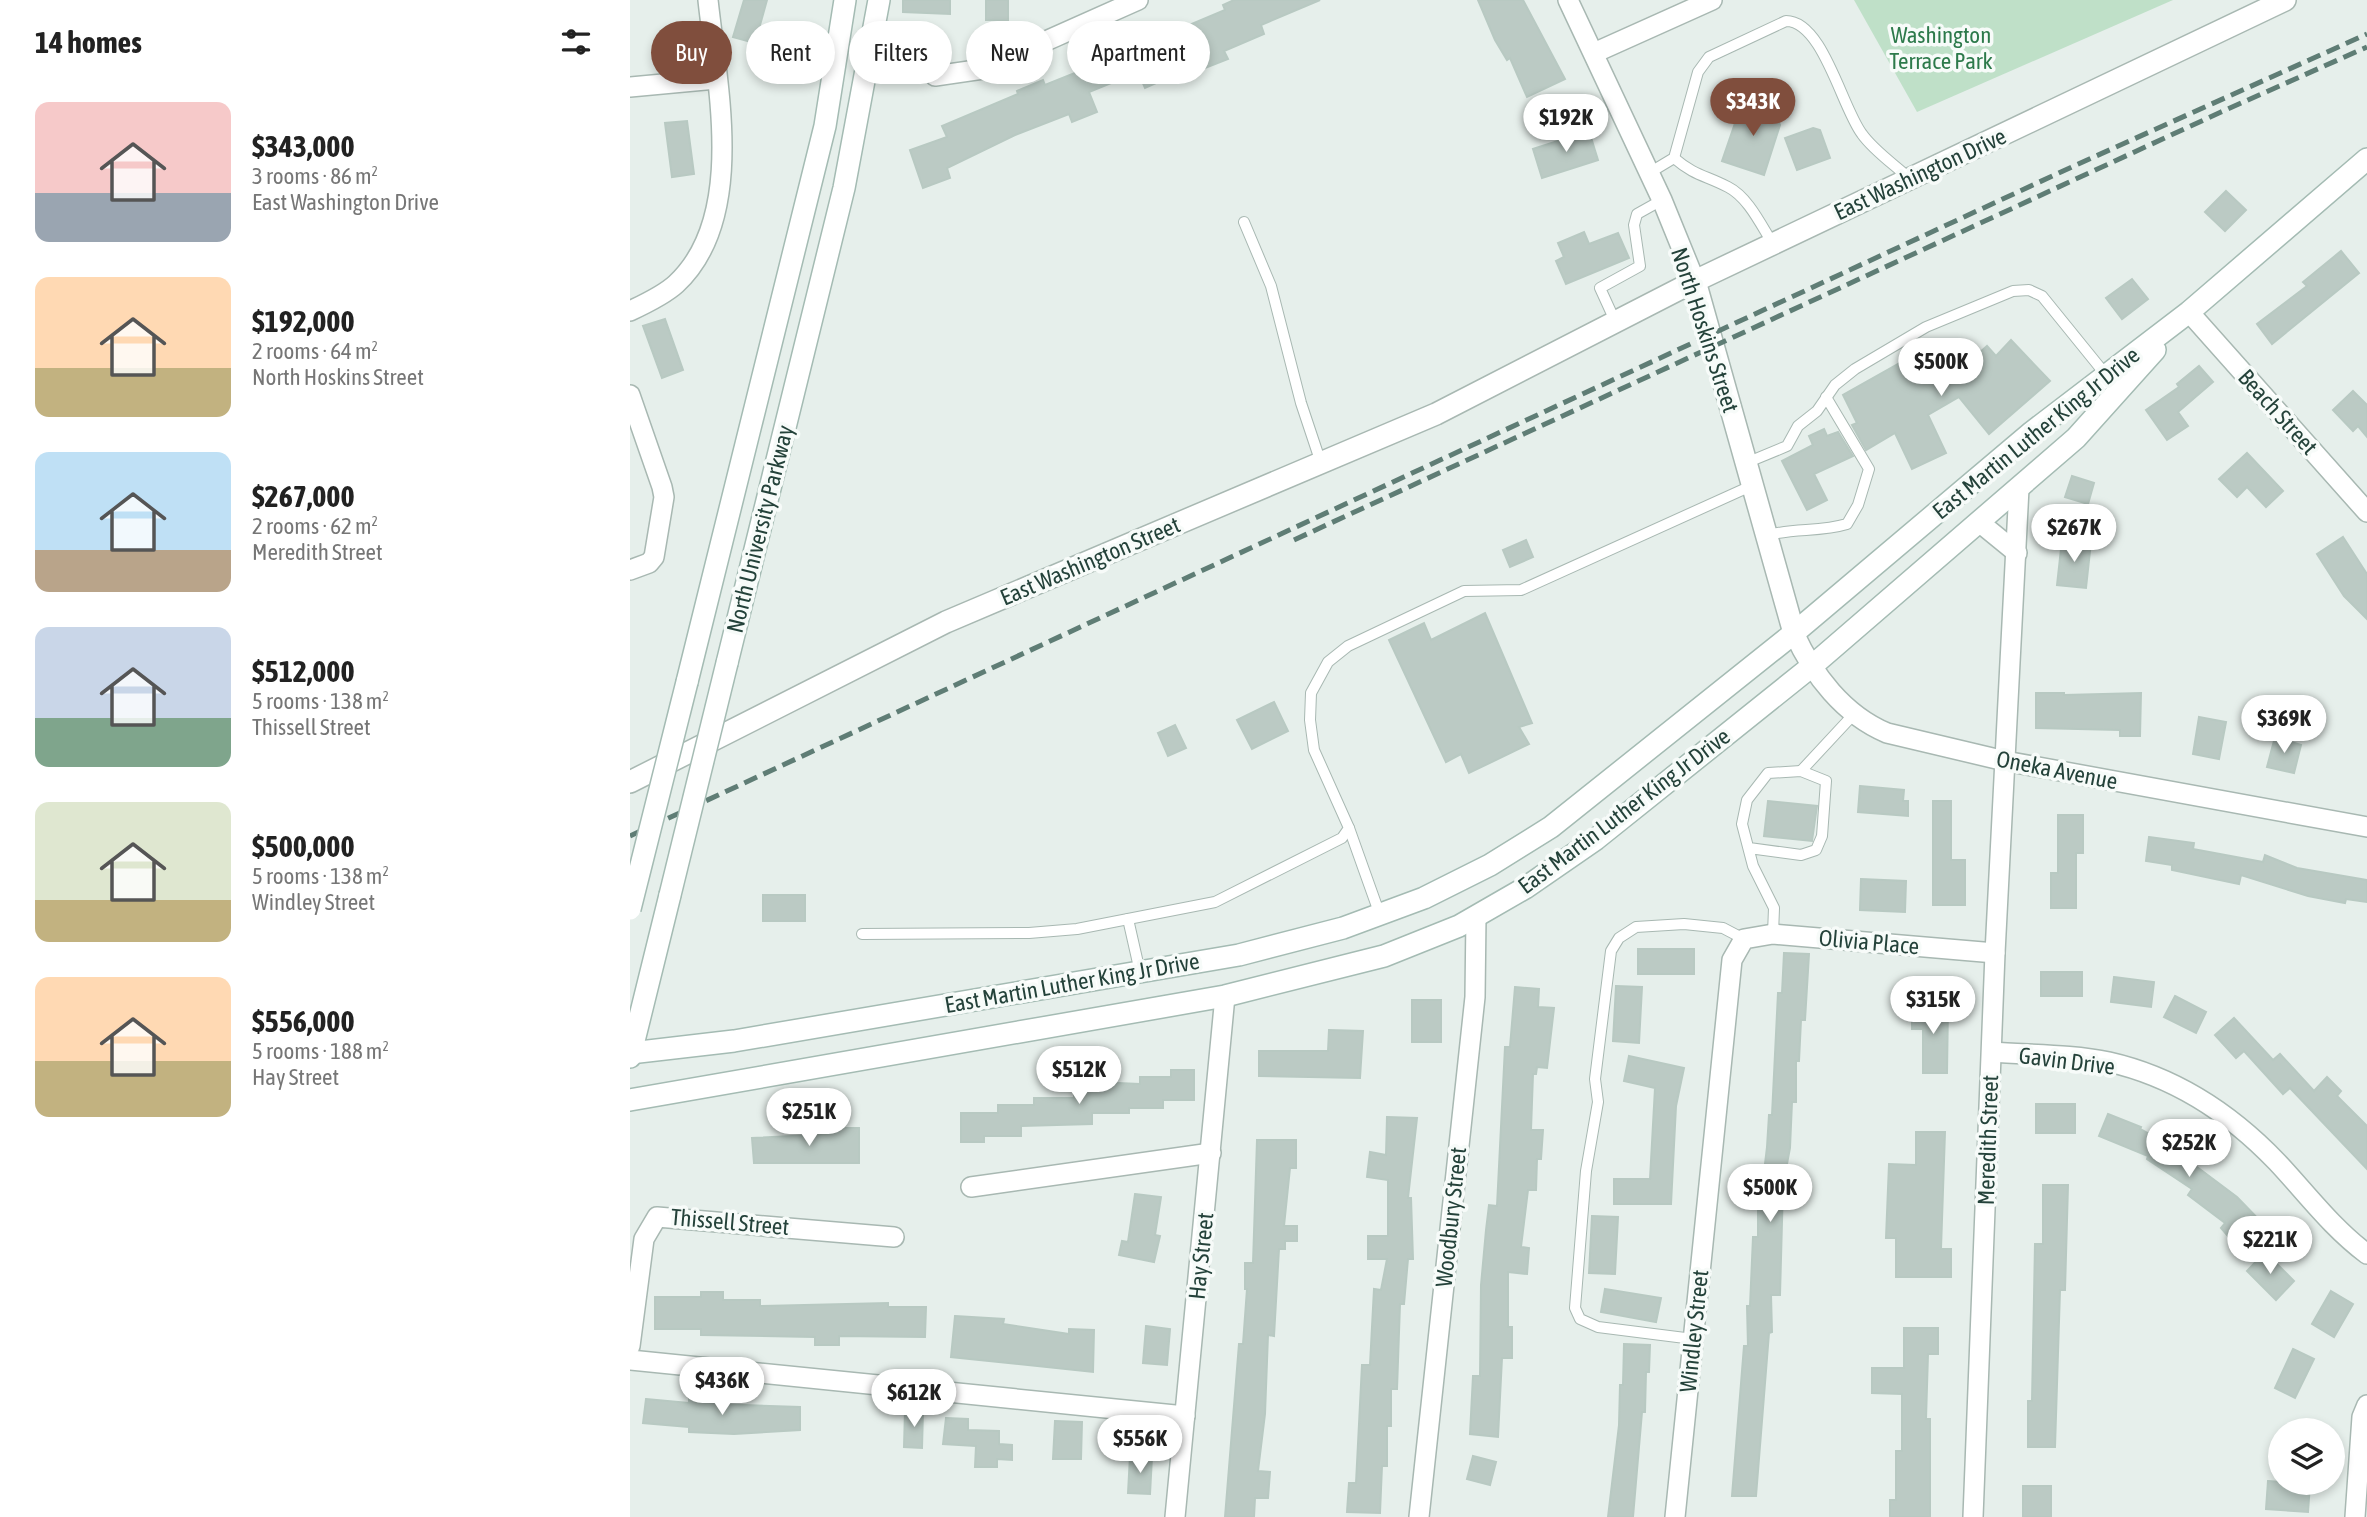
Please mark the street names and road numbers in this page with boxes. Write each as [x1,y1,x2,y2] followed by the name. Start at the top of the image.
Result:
[1830,123,2010,225] street label: East Washington Drive
[1666,244,1744,416] street label: North Hoskins Street
[1928,342,2144,524] street label: East Martin Luther King Jr Drive
[2233,364,2323,460] street label: Beach Street
[722,422,798,636] street label: North University Parkway
[996,511,1184,611] street label: East Washington Street
[1513,723,1735,899] street label: East Martin Luther King Jr Drive
[1994,746,2120,794] street label: Oneka Avenue
[1818,925,1920,959] street label: Olivia Place
[943,948,1201,1018] street label: East Martin Luther King Jr Drive
[2017,1042,2117,1080] street label: Gavin Drive
[1973,1074,2003,1206] street label: Meredith Street
[1431,1146,1471,1288] street label: Woodbury Street
[670,1204,790,1240] street label: Thissell Street
[1184,1211,1218,1301] street label: Hay Street
[1675,1268,1713,1394] street label: Windley Street

